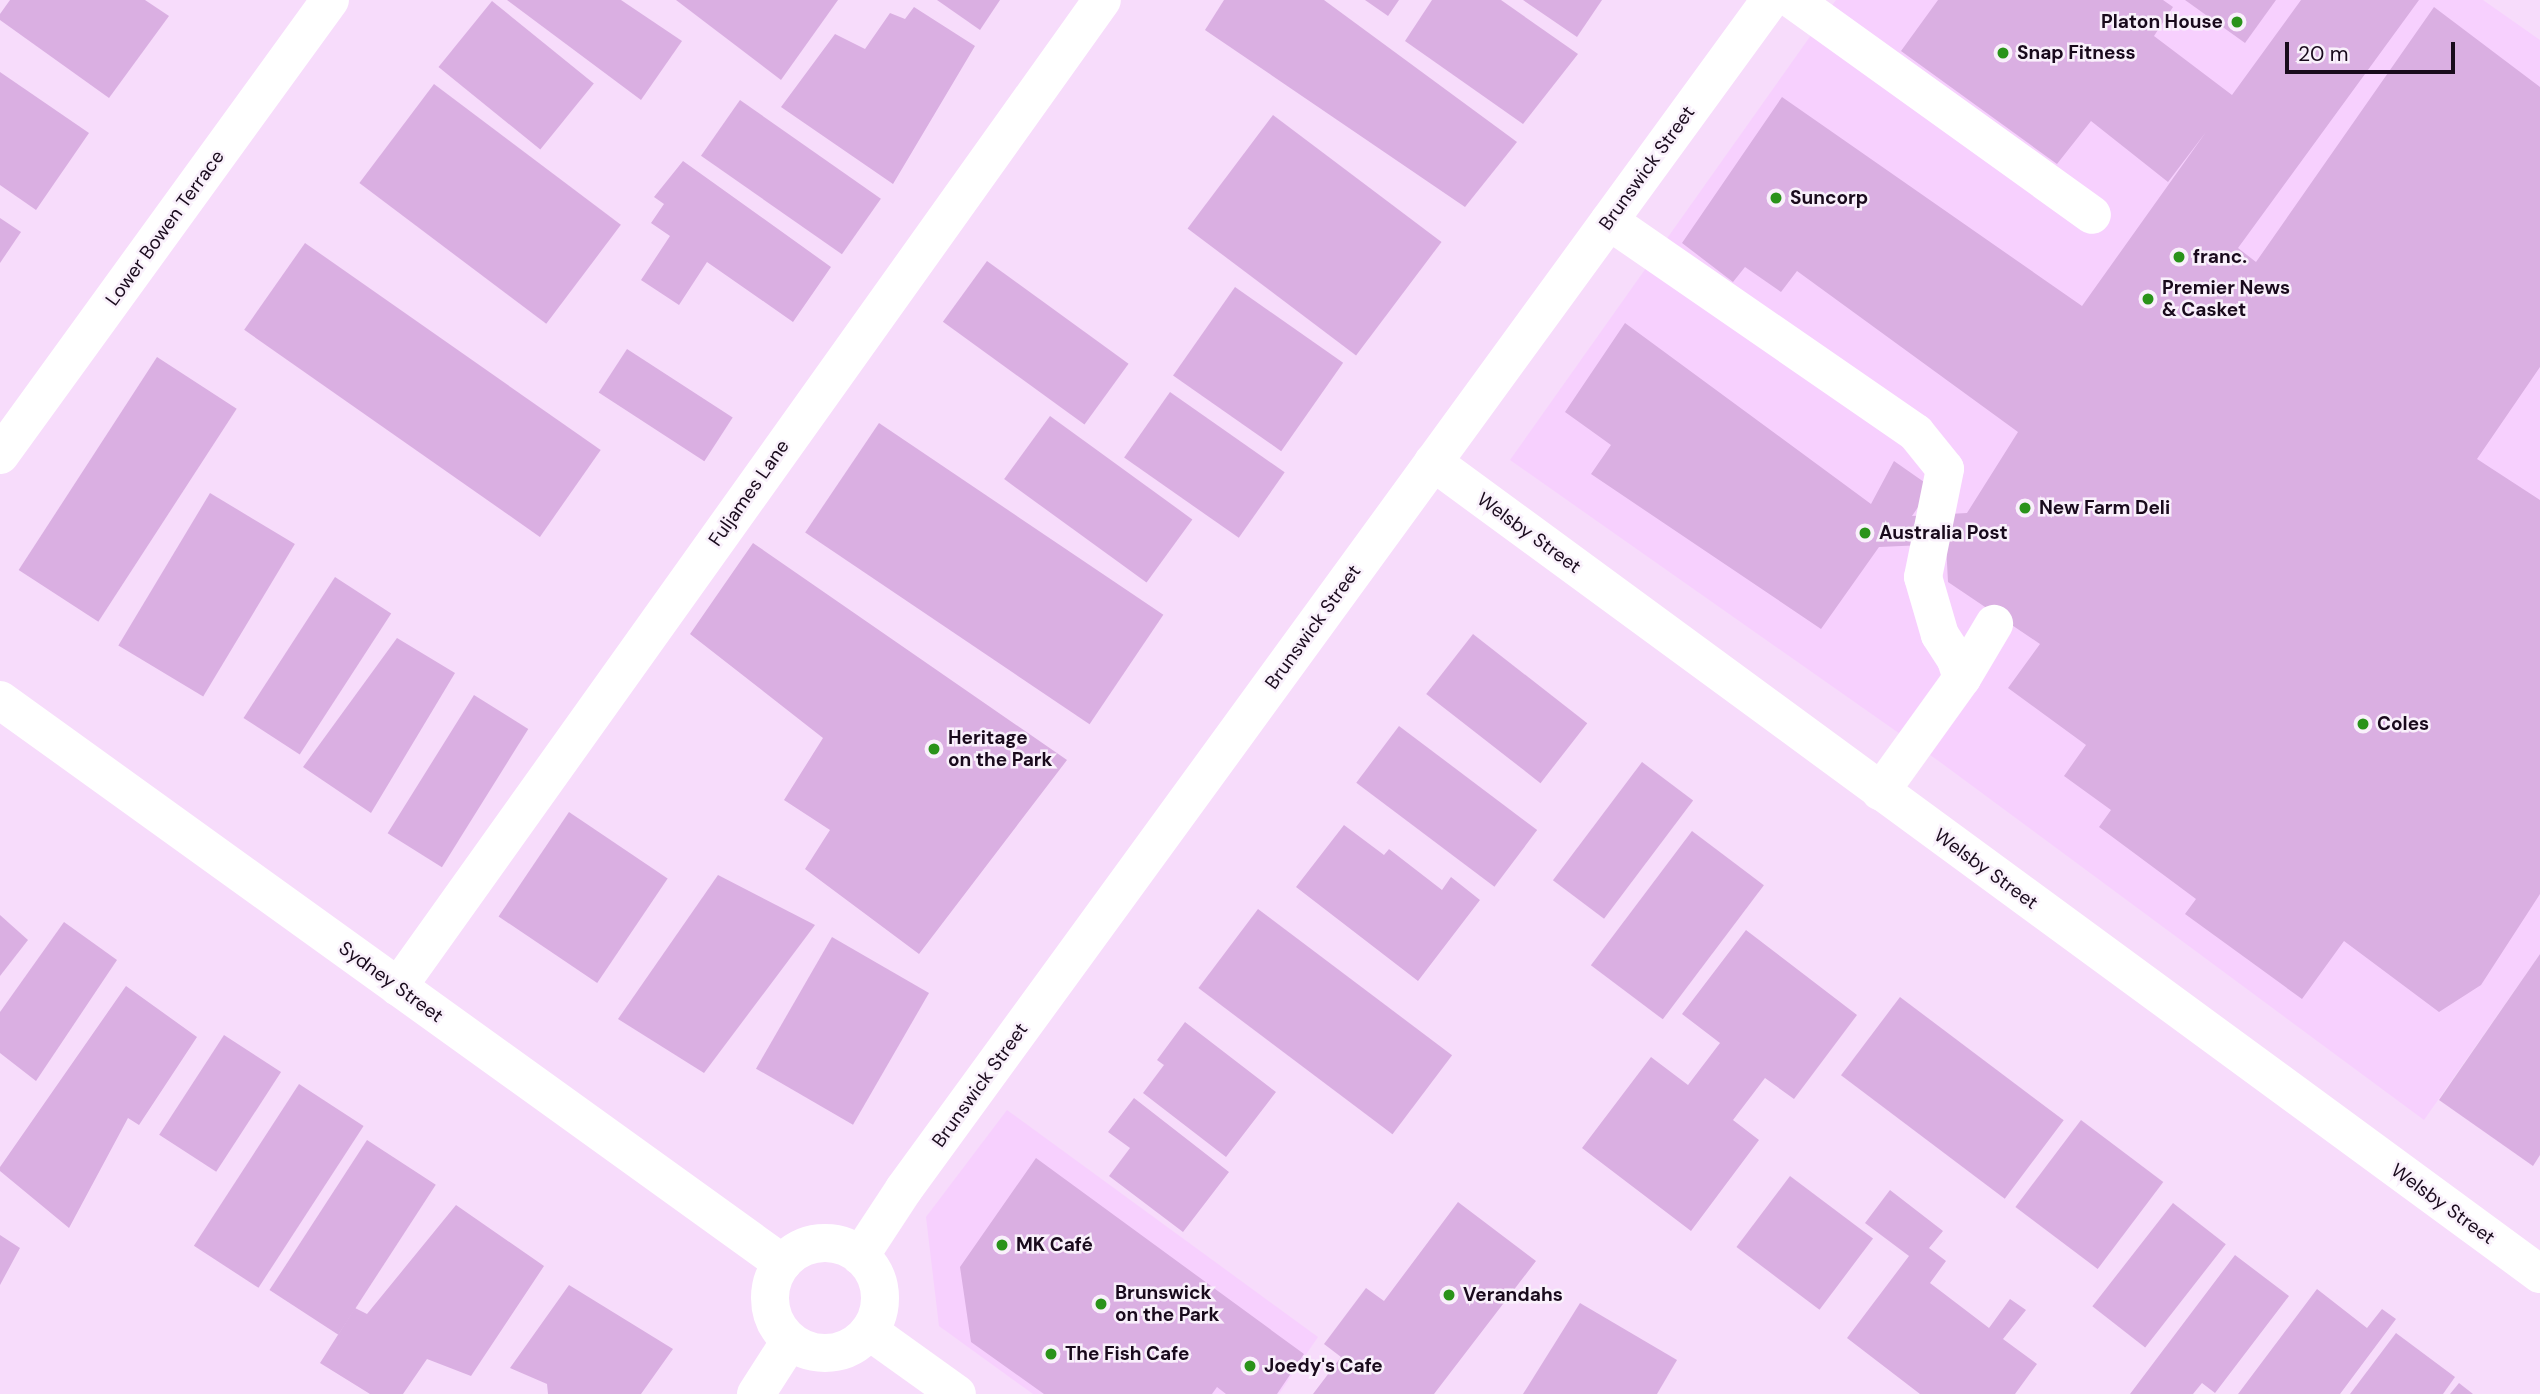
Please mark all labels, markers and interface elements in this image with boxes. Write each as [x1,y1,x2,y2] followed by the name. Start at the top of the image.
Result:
[2101,11,2223,33] place label: Platon House
[2229,14,2245,30] marker: Platon House
[2288,28,2458,72] scale bar
[2298,40,2349,68] text: 20 m
[2017,42,2136,64] place label: Snap Fitness
[1995,45,2011,61] marker: Snap Fitness
[1594,101,1700,235] street label: Brunswick Street
[101,146,229,310] street label: Lower Bowen Terrace
[1790,187,1868,209] place label: Suncorp
[1768,190,1784,206] marker: Suncorp
[2193,246,2247,268] place label: franc.
[2171,249,2187,265] marker: franc.
[2162,277,2290,321] place label: Premier News & Casket
[2140,291,2156,307] marker: Premier News & Casket
[704,435,794,551] street label: Fuljames Lane
[1473,488,1585,578] street label: Welsby Street
[2039,497,2170,519] place label: New Farm Deli
[2017,500,2033,516] marker: New Farm Deli
[1879,522,2008,544] place label: Australia Post
[1857,525,1873,541] marker: Australia Post
[1260,560,1366,694] street label: Brunswick Street
[2377,713,2429,735] place label: Coles
[2355,716,2371,732] marker: Coles
[948,727,1053,771] place label: Heritage on the Park
[926,741,942,757] marker: Heritage on the Park
[1930,824,2042,914] street label: Welsby Street
[334,937,448,1027] street label: Sydney Street
[927,1018,1033,1152] street label: Brunswick Street
[2387,1159,2499,1249] street label: Welsby Street
[1016,1234,1093,1256] place label: MK Café
[994,1237,1010,1253] marker: MK Café
[1115,1282,1220,1326] place label: Brunswick on the Park
[1463,1284,1563,1306] place label: Verandahs
[1441,1287,1457,1303] marker: Verandahs
[1093,1296,1109,1312] marker: Brunswick on the Park
[1065,1343,1189,1365] place label: The Fish Cafe
[1043,1346,1059,1362] marker: The Fish Cafe
[1264,1355,1383,1377] place label: Joedy's Cafe
[1242,1358,1258,1374] marker: Joedy's Cafe

